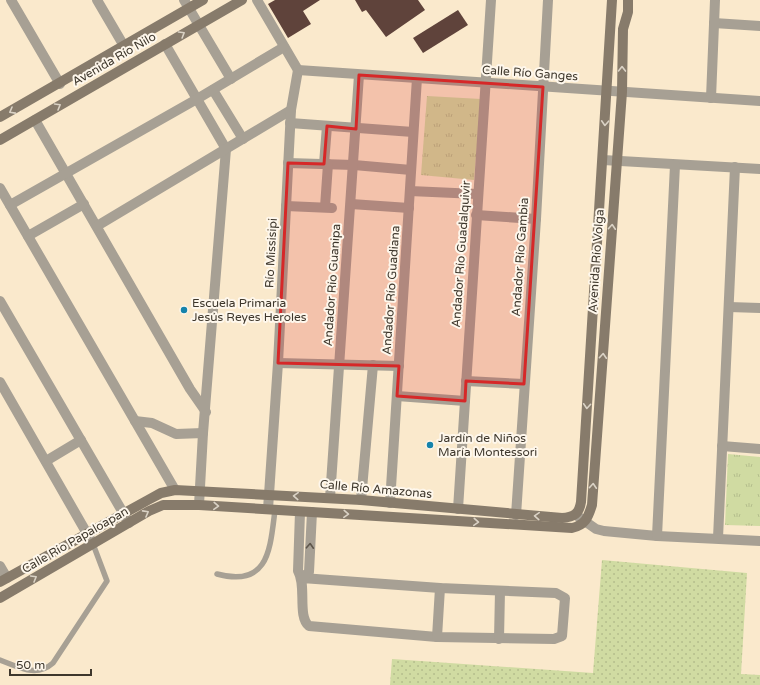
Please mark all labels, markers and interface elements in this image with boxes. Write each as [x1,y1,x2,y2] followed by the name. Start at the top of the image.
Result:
[70,29,158,89] street label: Avenida Río Nilo
[178,31,186,38] one-way arrow
[482,63,579,83] street label: Calle Río Ganges
[618,66,626,72] one-way arrow
[54,104,61,111] one-way arrow
[9,106,16,113] one-way arrow
[600,120,609,126] one-way arrow
[449,180,473,328] street label: Andador Río Guadalquivir
[509,197,531,317] street label: Andador Río Gambia
[585,209,607,313] street label: Avenida Río Volga
[262,218,280,288] street label: Río Missisipi
[321,223,343,347] street label: Andador Río Guanipa
[607,223,616,230] one-way arrow
[379,225,403,355] street label: Andador Río Guadiana
[192,296,307,324] place label: Escuela Primaria Jesús Reyes Heroles
[179,305,189,315] marker: Escuela Primaria Jesús Reyes Heroles
[598,353,607,359] one-way arrow
[583,403,591,409] one-way arrow
[438,431,537,459] place label: Jardín de Niños María Montessori
[425,440,435,450] marker: Jardín de Niños María Montessori
[319,477,433,501] street label: Calle Río Amazonas
[589,483,598,489] one-way arrow
[293,492,299,501] one-way arrow
[213,502,219,511] one-way arrow
[19,504,131,576] street label: Calle Río Papaloapan
[343,510,349,519] one-way arrow
[142,511,149,518] one-way arrow
[534,512,540,521] one-way arrow
[473,518,479,527] one-way arrow
[306,543,315,549] one-way arrow
[30,576,37,583] one-way arrow
[10,651,91,677] scale bar
[16,658,45,672] text: 50 m

